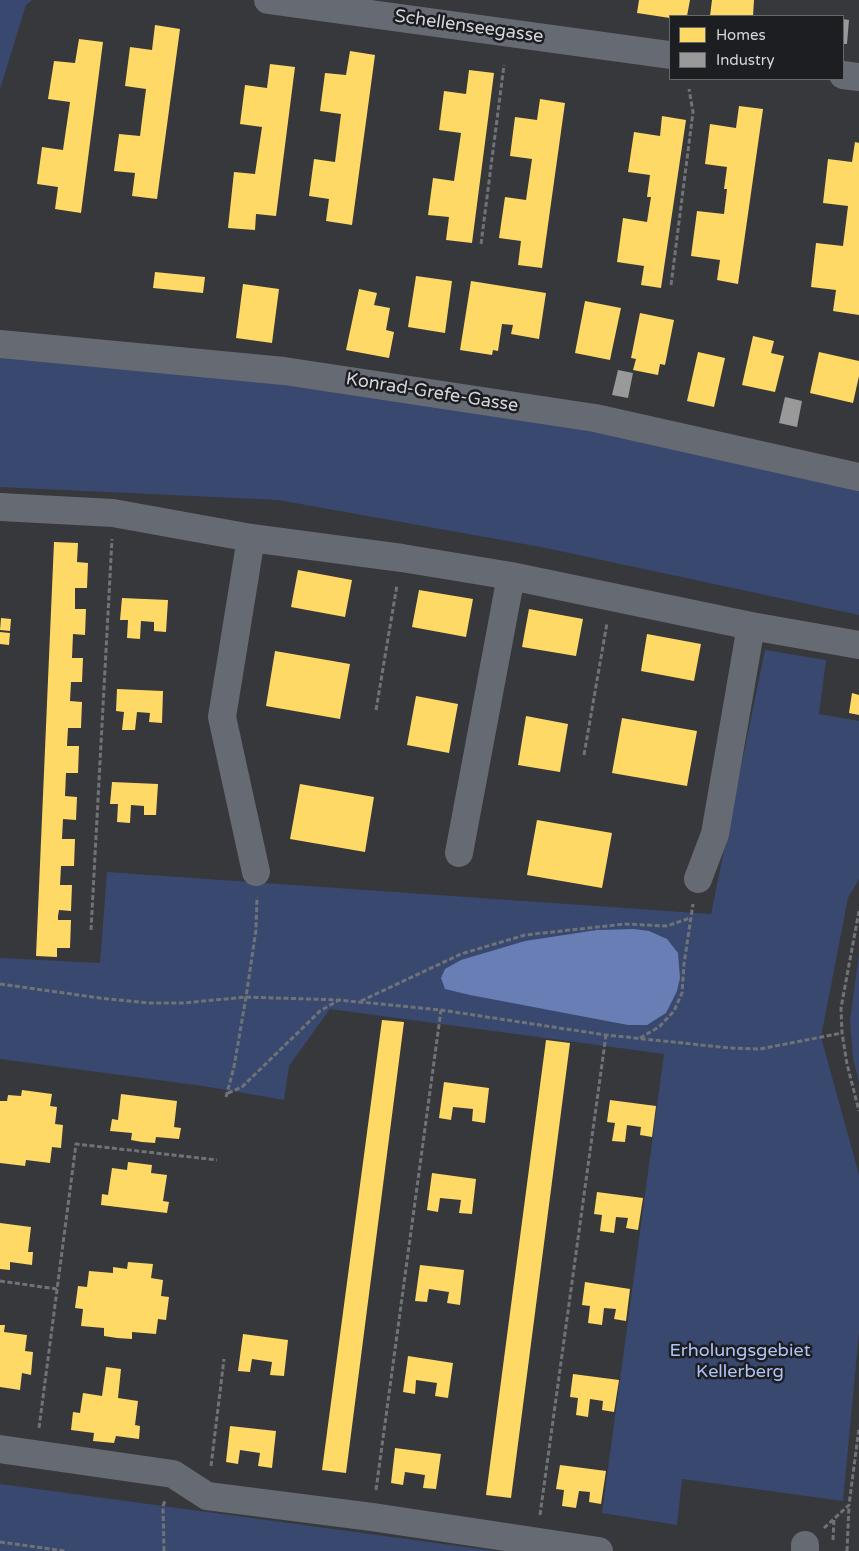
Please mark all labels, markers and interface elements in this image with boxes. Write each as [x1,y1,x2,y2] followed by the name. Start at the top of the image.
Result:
[393,6,545,48] street label: Schellenseegasse
[669,15,844,80] legend
[716,26,766,44] text: Homes
[716,51,775,69] text: Industry
[344,369,520,417] street label: Konrad-Grefe-Gasse
[669,1340,811,1382] park label: Erholungsgebiet Kellerberg

